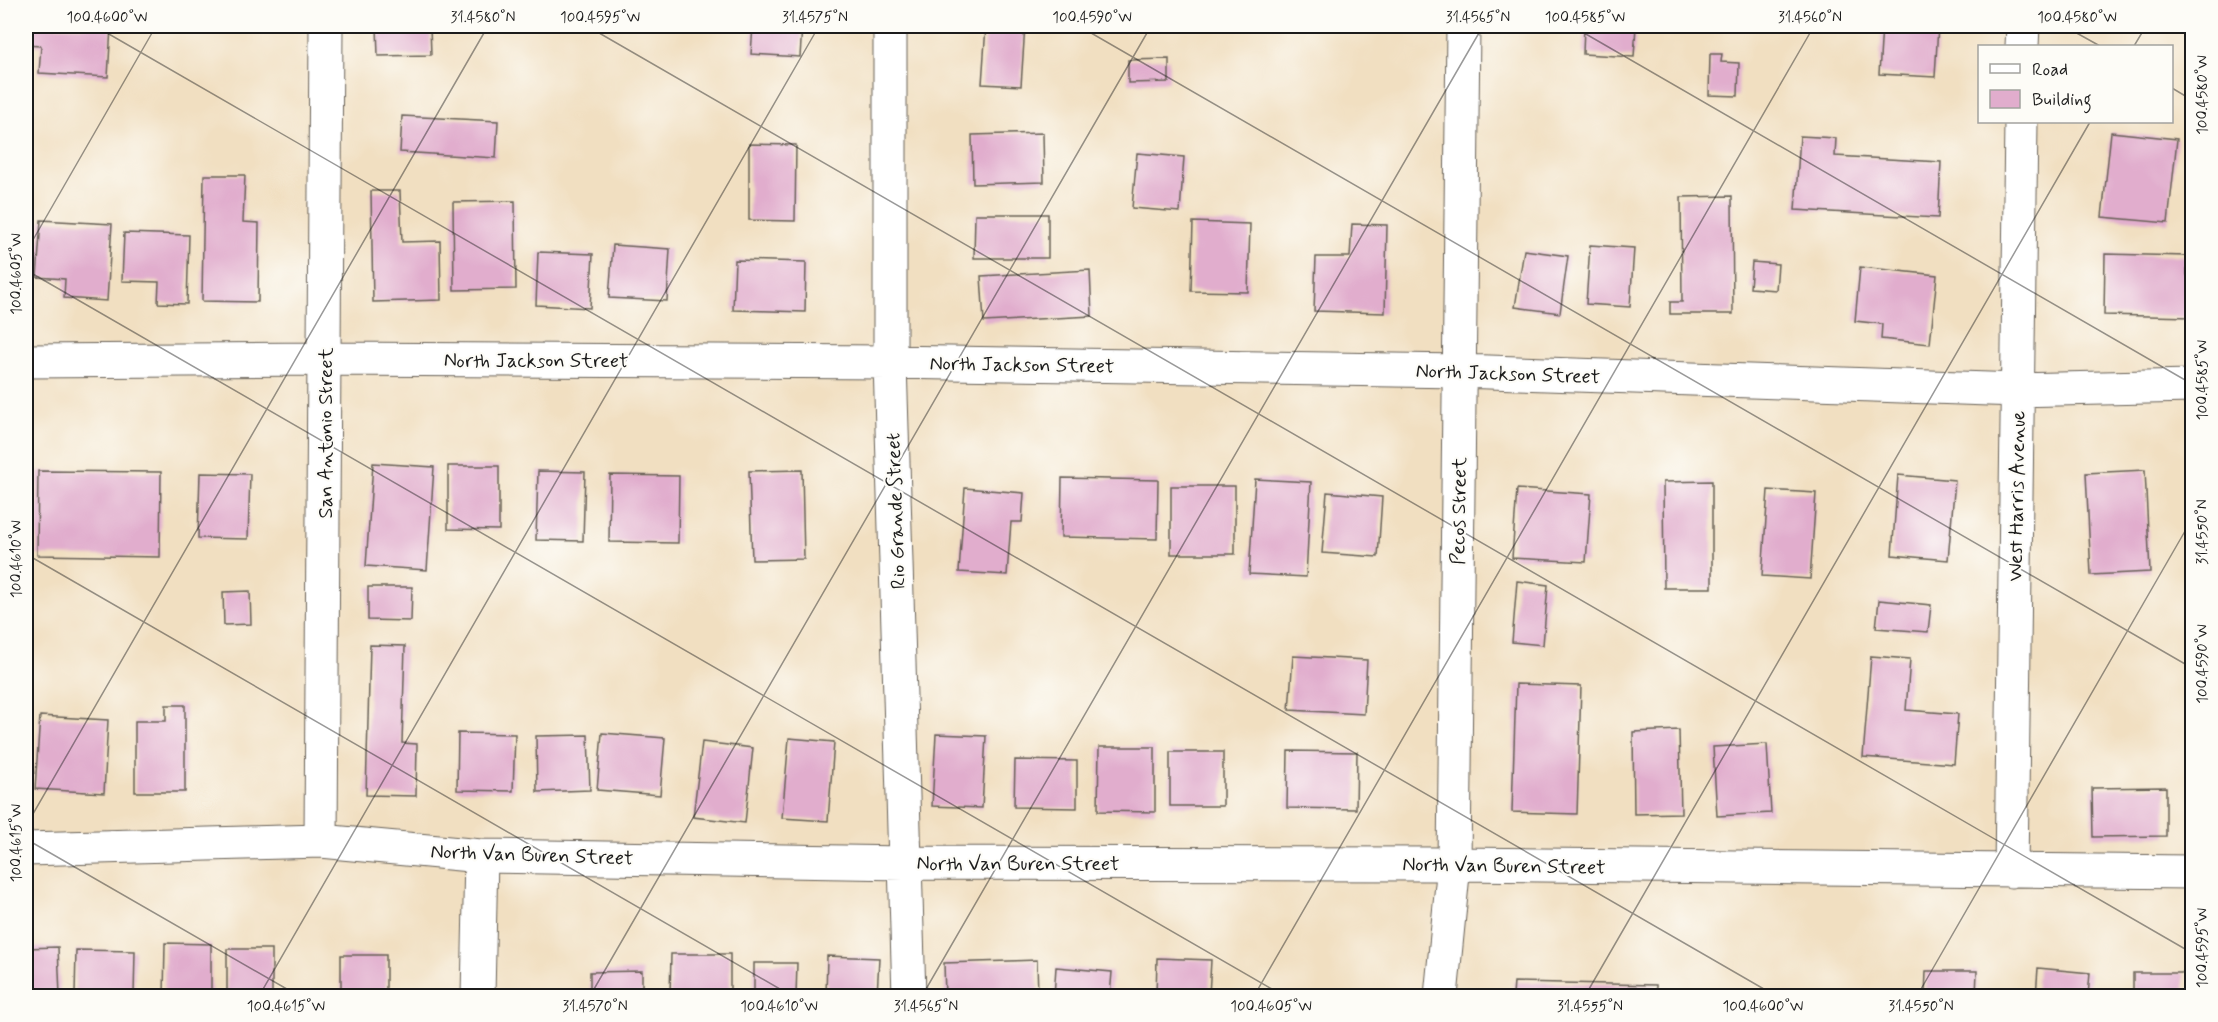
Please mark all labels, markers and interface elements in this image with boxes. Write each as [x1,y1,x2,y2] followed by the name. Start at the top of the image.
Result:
[67,8,147,28] text: 100.4600°W
[450,8,516,28] text: 31.4580°N
[560,8,640,28] text: 100.4595°W
[782,8,848,28] text: 31.4575°N
[1052,8,1132,28] text: 100.4590°W
[1446,8,1510,28] text: 31.4565°N
[1545,8,1625,28] text: 100.4585°W
[1778,8,1842,28] text: 31.4560°N
[2037,8,2117,28] text: 100.4580°W
[1978,45,2173,123] legend
[2193,55,2213,135] text: 100.4580°W
[2032,58,2068,82] text: Road
[2032,88,2092,114] text: Building
[7,233,27,315] text: 100.4605°W
[2193,340,2213,420] text: 100.4585°W
[313,347,340,518] street label: San Antonio Street
[444,348,628,375] street label: North Jackson Street
[929,350,1115,381] street label: North Jackson Street
[1415,358,1601,391] street label: North Jackson Street
[2003,410,2032,582] street label: West Harris Avenue
[880,432,913,590] street label: Rio Grande Street
[1445,457,1474,565] street label: Pecos Street
[2193,499,2213,565] text: 31.4550°N
[7,520,27,598] text: 100.4610°W
[2193,624,2213,704] text: 100.4590°W
[7,804,27,882] text: 100.4615°W
[430,838,634,873] street label: North Van Buren Street
[916,851,1120,878] street label: North Van Buren Street
[1402,851,1606,882] street label: North Van Buren Street
[2193,908,2213,988] text: 100.4595°W
[247,997,325,1017] text: 100.4615°W
[562,997,628,1017] text: 31.4570°N
[740,997,818,1017] text: 100.4610°W
[894,997,958,1017] text: 31.4565°N
[1230,997,1312,1017] text: 100.4605°W
[1557,997,1623,1017] text: 31.4555°N
[1723,997,1803,1017] text: 100.4600°W
[1888,997,1954,1017] text: 31.4550°N

